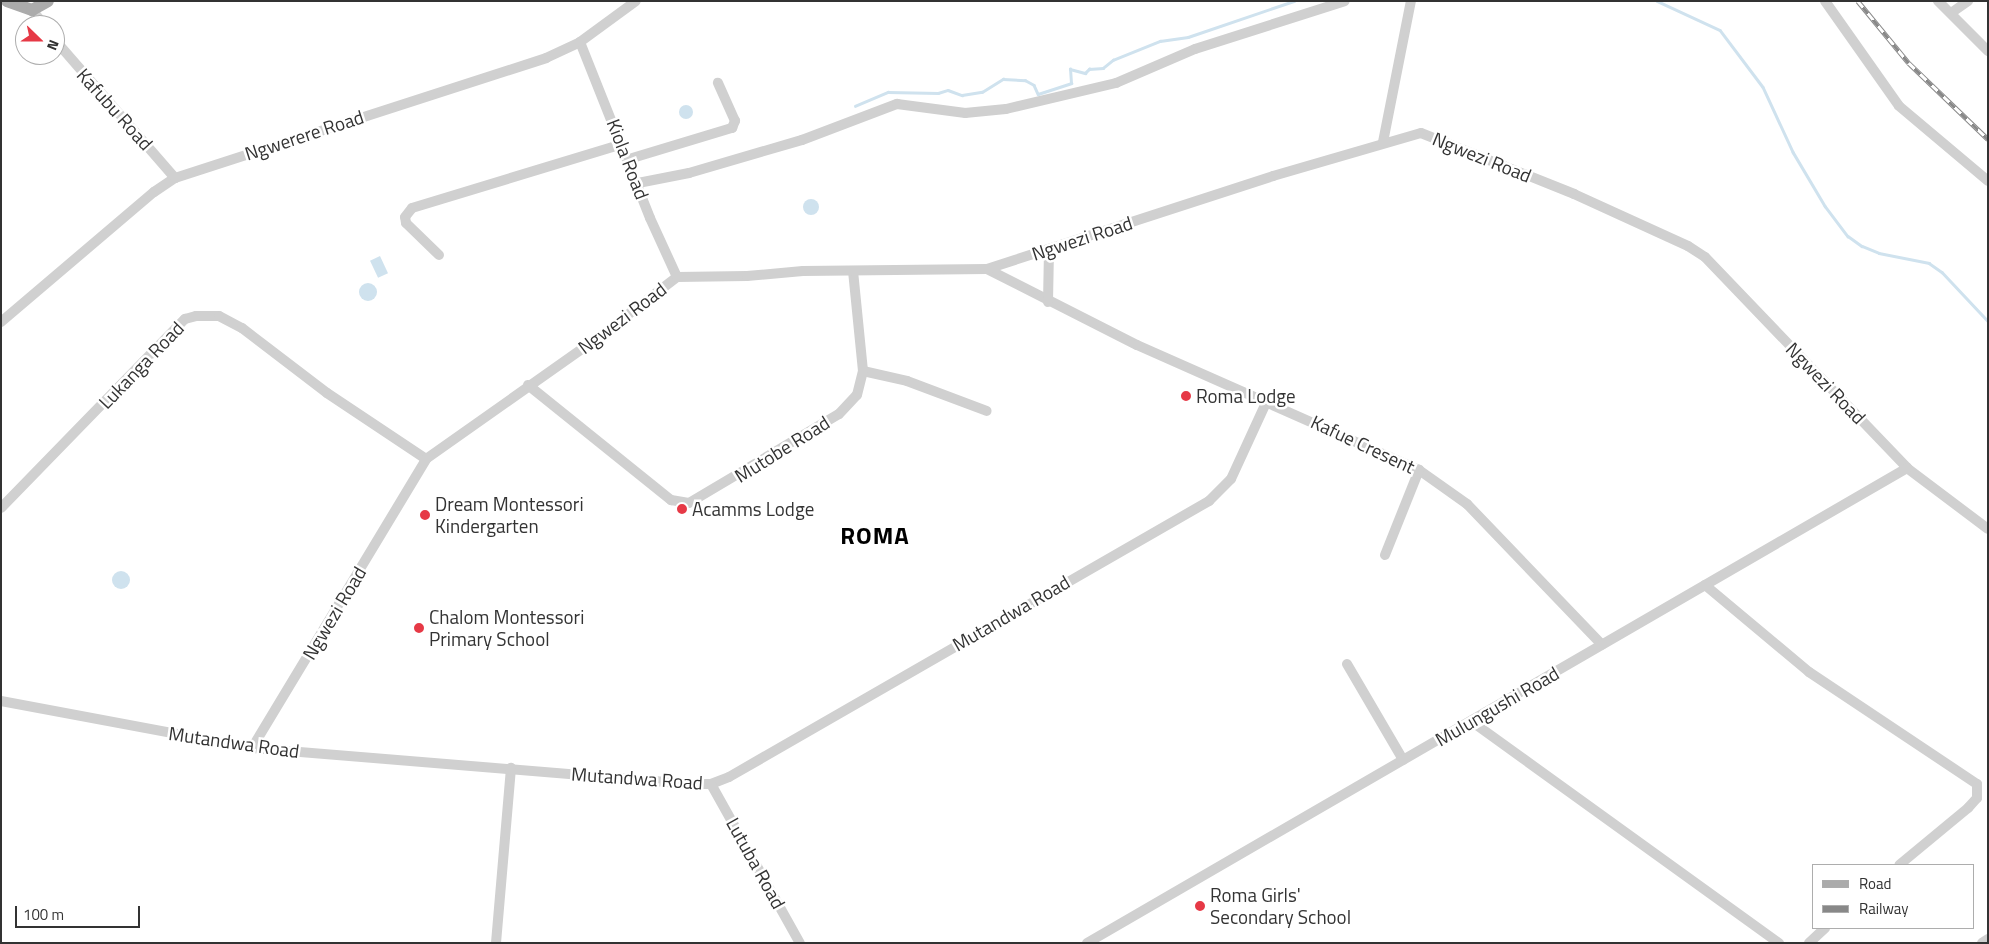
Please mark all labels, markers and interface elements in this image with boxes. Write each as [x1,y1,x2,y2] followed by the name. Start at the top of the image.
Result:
[15,15,65,65] north arrow
[42,37,65,54] text: N
[72,63,158,155] street label: Kafubu Road
[242,105,366,165] street label: Ngwerere Road
[602,116,654,202] street label: Kiola Road
[1429,127,1535,187] street label: Ngwezi Road
[1029,211,1135,265] street label: Ngwezi Road
[573,277,671,359] street label: Ngwezi Road
[94,317,188,413] street label: Lukanga Road
[1781,337,1871,429] street label: Ngwezi Road
[1196,385,1296,407] place label: Roma Lodge
[1180,390,1192,402] marker: Roma Lodge
[1307,410,1419,478] street label: Kafue Cresent
[730,411,834,487] street label: Mutobe Road
[435,493,584,537] place label: Dream Montessori Kindergarten
[692,498,814,520] place label: Acamms Lodge
[676,503,688,515] marker: Acamms Lodge
[419,509,431,521] marker: Dream Montessori Kindergarten
[840,522,910,550] district label: ROMA
[297,562,371,664] street label: Ngwezi Road
[948,570,1074,656] street label: Mutandwa Road
[429,606,584,650] place label: Chalom Montessori Primary School
[413,622,425,634] marker: Chalom Montessori Primary School
[1431,661,1563,751] street label: Mulungushi Road
[167,722,301,762] street label: Mutandwa Road
[571,762,703,794] street label: Mutandwa Road
[722,813,790,913] street label: Lutuba Road
[1812,864,1974,929] legend
[1859,872,1891,895] text: Road
[1210,884,1351,928] place label: Roma Girls' Secondary School
[18,896,142,928] scale bar
[1859,897,1909,920] text: Railway
[1194,900,1206,912] marker: Roma Girls' Secondary School
[23,903,64,926] text: 100 m

